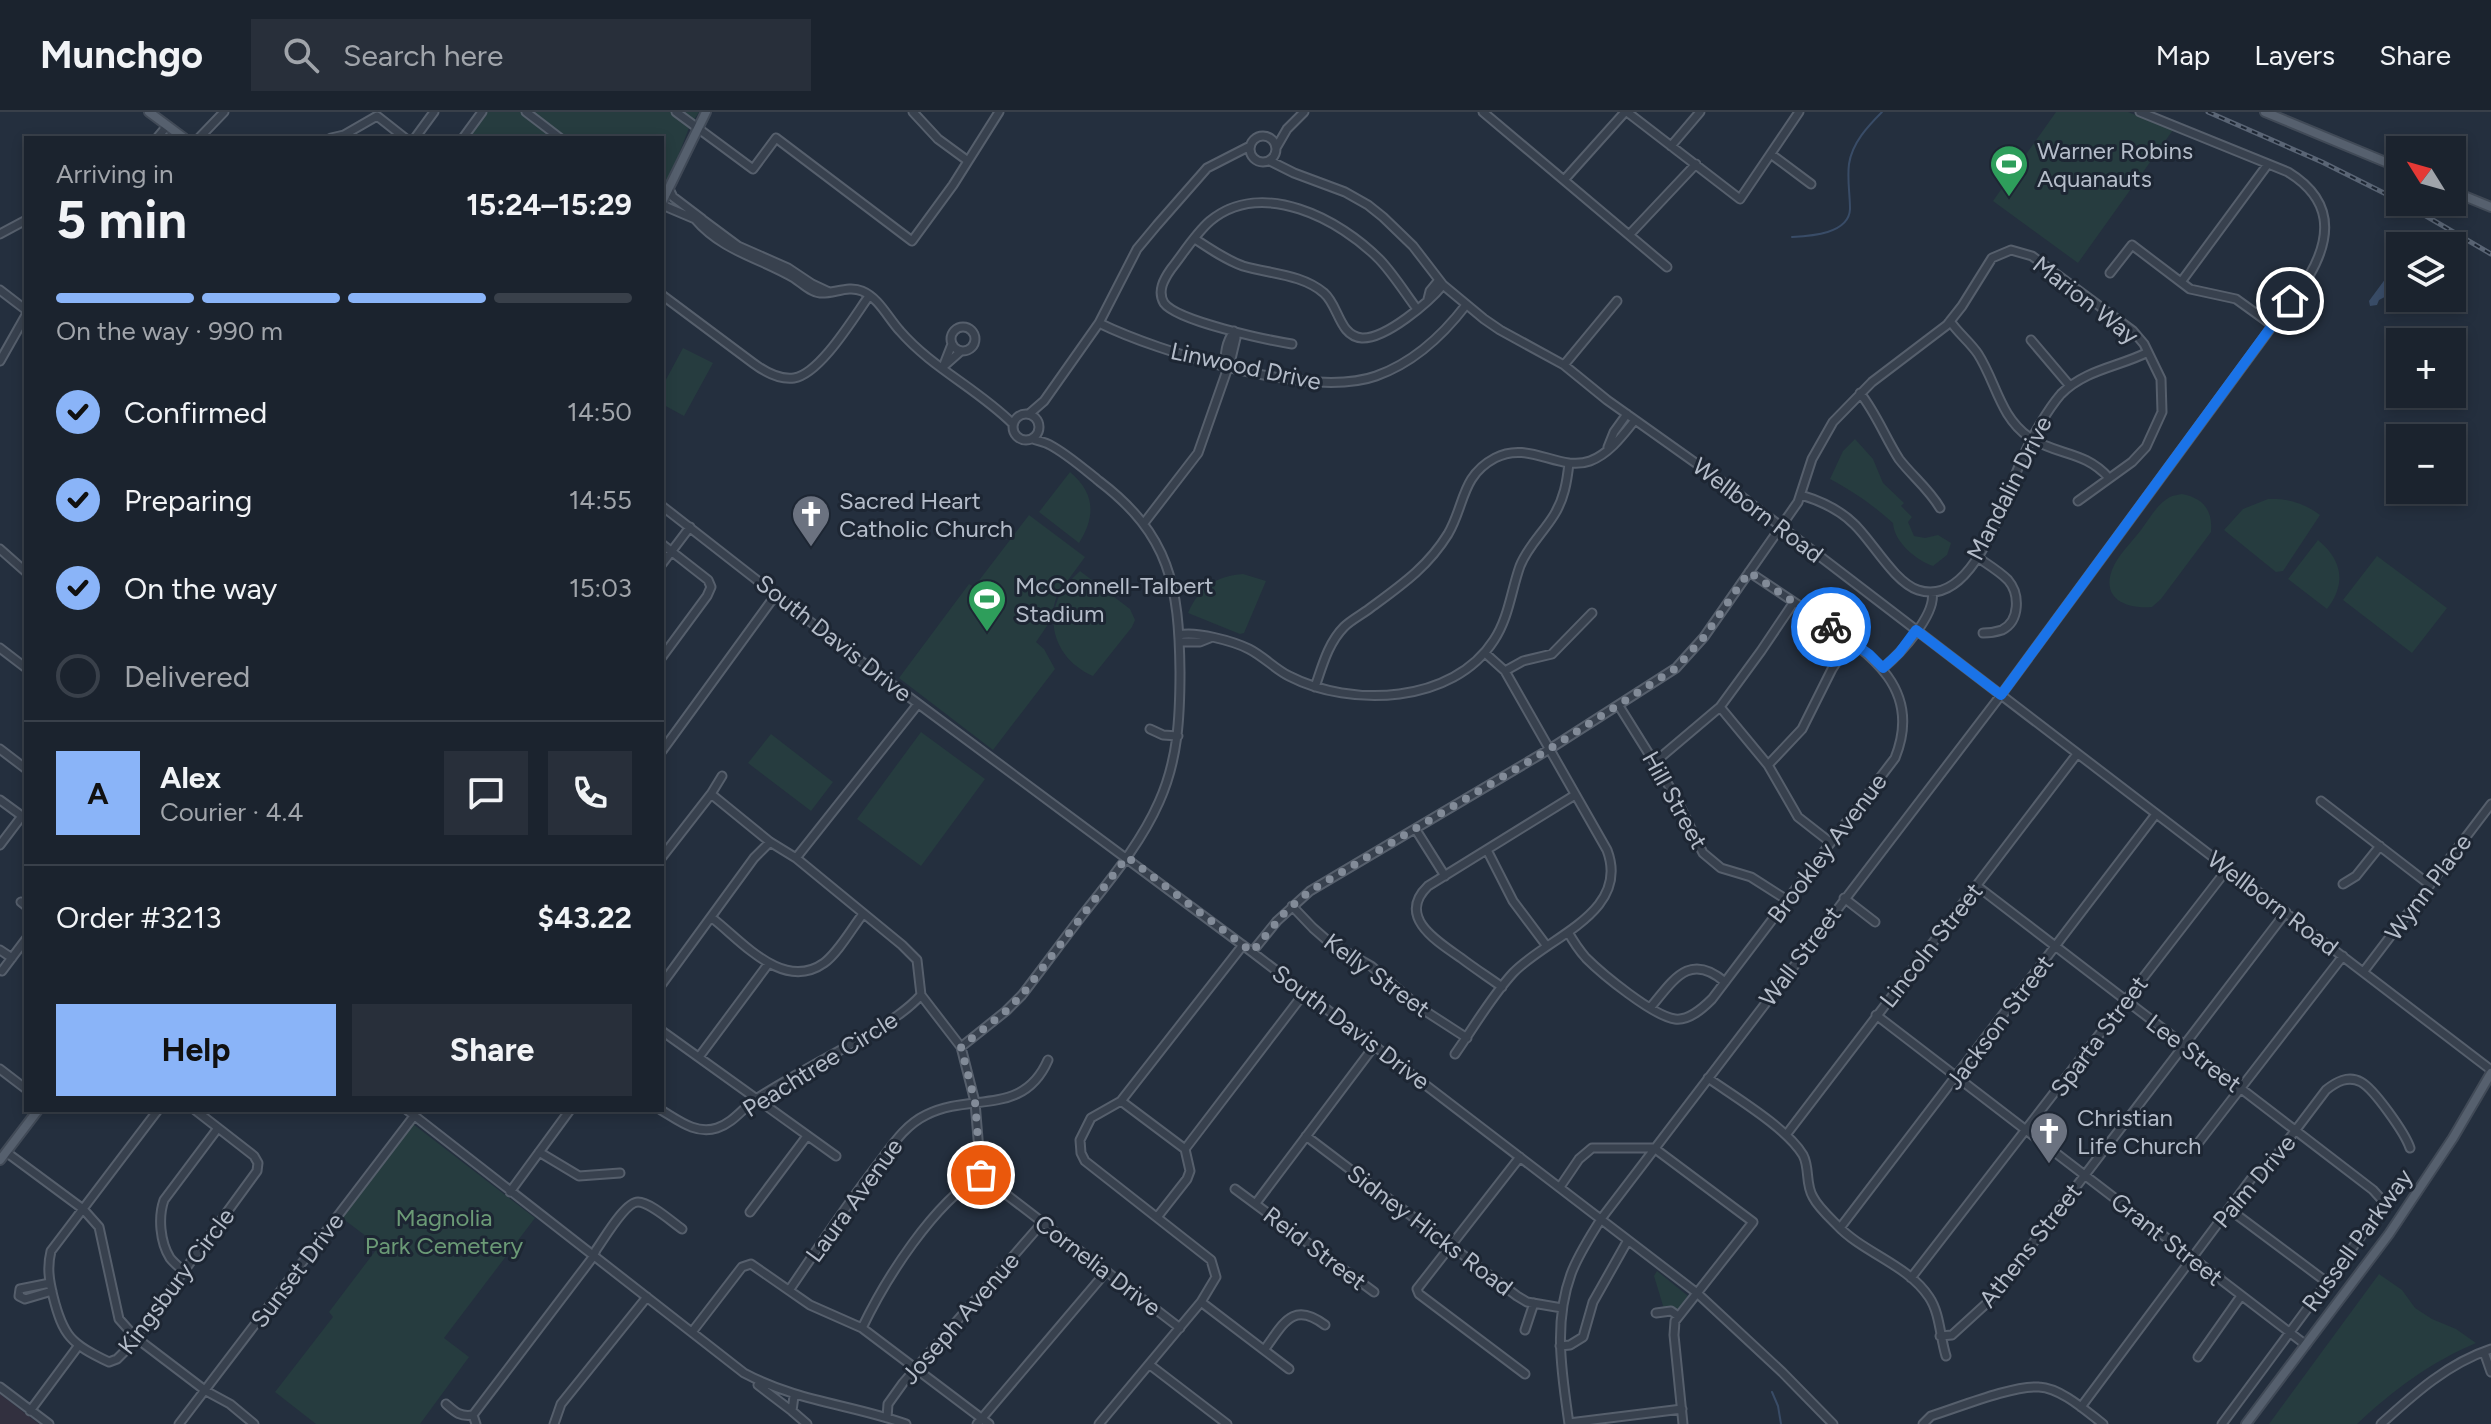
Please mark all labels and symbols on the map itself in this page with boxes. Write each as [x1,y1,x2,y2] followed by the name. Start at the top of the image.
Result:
[2037,136,2193,193] place label: Warner Robins Aquanauts
[2386,136,2466,216] north arrow
[1988,143,2030,198] sports icon: Warner Robins Aquanauts
[2027,250,2145,351] street label: Marion Way
[2256,267,2324,335] pin
[1168,336,1324,396] street label: Linwood Drive
[1960,411,2058,565] street label: Mandalin Drive
[1687,451,1829,569] street label: Wellborn Road
[839,486,1013,543] place label: Sacred Heart Catholic Church
[790,493,832,548] church icon: Sacred Heart Catholic Church
[750,568,918,708] street label: South Davis Drive
[1015,571,1214,628] place label: McConnell-Talbert Stadium
[966,578,1008,633] sports icon: McConnell-Talbert Stadium
[1791,587,1871,667] courier
[1636,746,1714,854] street label: Hill Street
[1761,767,1893,929] street label: Brookley Avenue
[2379,828,2477,946] street label: Wynn Place
[2202,844,2344,962] street label: Wellborn Road
[1873,877,1989,1013] street label: Lincoln Street
[1753,900,1847,1012] street label: Wall Street
[1318,927,1436,1023] street label: Kelly Street
[1939,949,2059,1095] street label: Jackson Street
[1267,958,1435,1096] street label: South Davis Drive
[2044,970,2154,1102] street label: Sparta Street
[737,1005,903,1123] street label: Peachtree Circle
[2141,1008,2247,1098] street label: Lee Street
[2077,1103,2201,1160] place label: Christian Life Church
[2028,1110,2070,1165] church icon: Christian Life Church
[2207,1128,2301,1234] street label: Palm Drive
[799,1133,909,1267] street label: Laura Avenue
[947,1141,1015,1209] pin
[1342,1158,1518,1302] street label: Sidney Hicks Road
[2296,1163,2419,1317] street label: Russell Parkway
[1973,1177,2087,1313] street label: Athens Street
[2105,1186,2229,1292] street label: Grant Street
[1258,1200,1372,1296] street label: Reid Street
[112,1202,240,1360] street label: Kingsbury Circle
[365,1203,524,1260] park label: Magnolia Park Cemetery
[244,1207,350,1333] street label: Sunset Drive
[1029,1208,1167,1322] street label: Cornelia Drive
[895,1246,1025,1390] street label: Joseph Avenue

